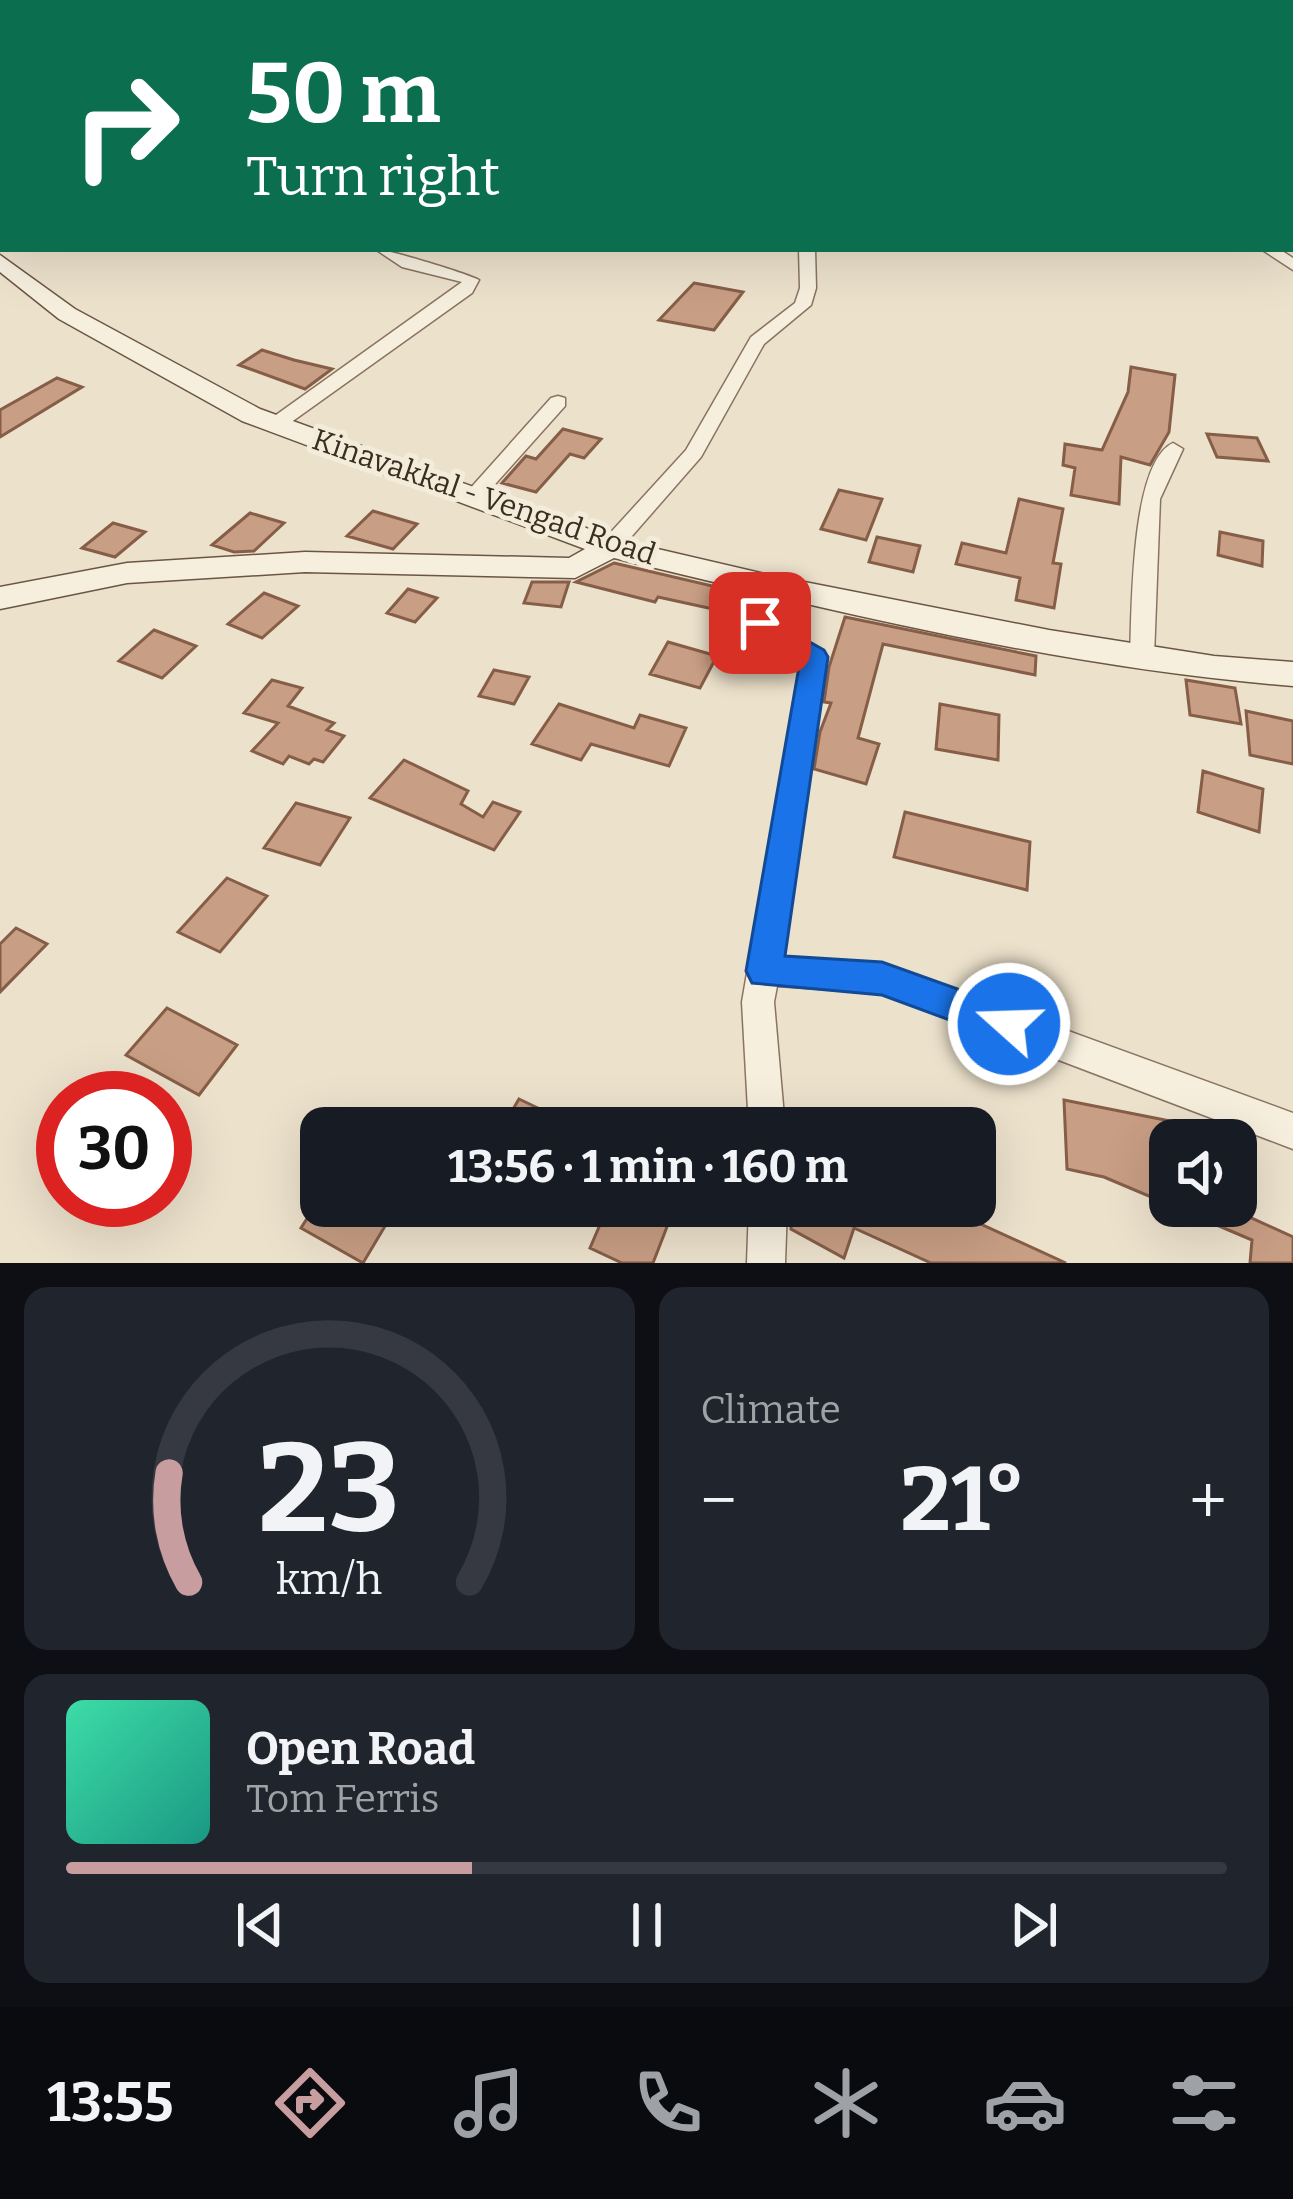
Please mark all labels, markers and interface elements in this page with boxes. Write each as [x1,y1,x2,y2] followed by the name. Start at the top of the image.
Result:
[246,43,441,144] text: 50 m
[48,48,204,204] icon: right
[246,145,500,209] text: Turn right
[308,421,661,573] street label: Kinavakkal - Vengad Road
[709,572,811,674] pin
[727,590,793,656] icon: arrive
[946,961,1072,1087] position arrow
[36,1071,192,1227] speed limit sign: 30
[1149,1119,1257,1227] map controls
[1149,1119,1257,1227] button: sound
[448,1140,848,1194] text: 13:56 · 1 min · 160 m
[701,1387,841,1433] text: Climate
[258,1414,400,1564] text: 23
[900,1446,1026,1554] text: 21°
[701,1461,737,1540] text: −
[1189,1461,1227,1540] text: +
[276,1553,382,1604] text: km/h
[246,1722,475,1776] text: Open Road
[246,1776,439,1822] text: Tom Ferris
[227,1892,293,1958] icon: previous
[614,1892,680,1958] icon: pause
[1001,1892,1067,1958] icon: next
[268,2061,352,2145] icon: directions
[447,2061,531,2145] icon: music
[626,2061,710,2145] icon: phone
[804,2061,888,2145] icon: climate
[983,2061,1067,2145] icon: car
[1162,2061,1246,2145] icon: filters
[47,2071,173,2135] text: 13:55

